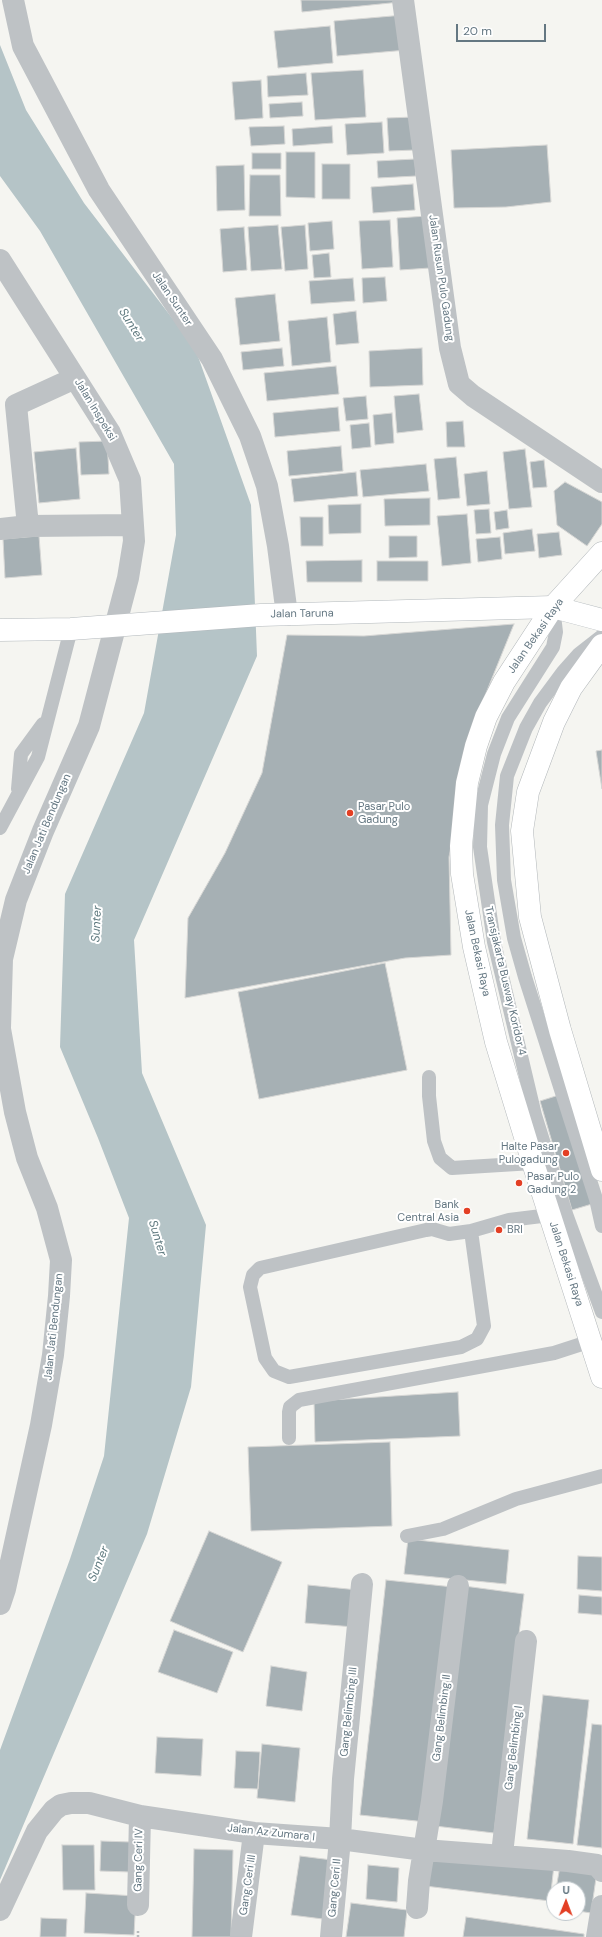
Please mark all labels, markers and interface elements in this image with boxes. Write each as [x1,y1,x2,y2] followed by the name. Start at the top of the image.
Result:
[458,16,548,42] scale bar
[463,23,492,39] text: 20 m
[426,214,456,342] street label: Jalan Rusun Pulo Gadung
[149,269,195,329] street label: Jalan Sunter
[115,306,147,344] water label: Sunter
[71,377,119,443] street label: Jalan Inspeksi
[505,596,567,676] street label: Jalan Bekasi Raya
[270,607,334,621] street label: Jalan Taruna
[20,772,74,876] street label: Jalan Jati Bendungan
[358,800,410,826] place label: Pasar Pulo Gadung
[345,808,355,818] marker: Pasar Pulo Gadung
[89,905,105,943] water label: Sunter
[481,905,529,1057] street label: Transjakarta Busway Koridor 4
[461,908,493,998] street label: Jalan Bekasi Raya
[499,1140,558,1166] place label: Halte Pasar Pulogadung
[561,1148,571,1158] marker: Halte Pasar Pulogadung
[527,1170,579,1196] place label: Pasar Pulo Gadung 2
[514,1178,524,1188] marker: Pasar Pulo Gadung 2
[397,1198,459,1224] place label: Bank Central Asia
[462,1206,472,1216] marker: Bank Central Asia
[145,1218,169,1258] water label: Sunter
[546,1220,586,1308] street label: Jalan Bekasi Raya
[507,1223,523,1237] place label: BRI
[494,1225,504,1235] marker: BRI
[42,1273,66,1381] street label: Jalan Jati Bendungan
[85,1544,113,1584] water label: Sunter
[338,1667,360,1757] street label: Gang Belimbing III
[430,1674,454,1762] street label: Gang Belimbing II
[502,1705,526,1791] street label: Gang Belimbing I
[227,1822,315,1844] street label: Jalan Az Zumara I
[132,1828,146,1892] street label: Gang Ceri IV
[237,1854,259,1916] street label: Gang Ceri III
[326,1858,344,1918] street label: Gang Ceri II
[546,1881,586,1921] north arrow
[562,1883,570,1897] text: U

